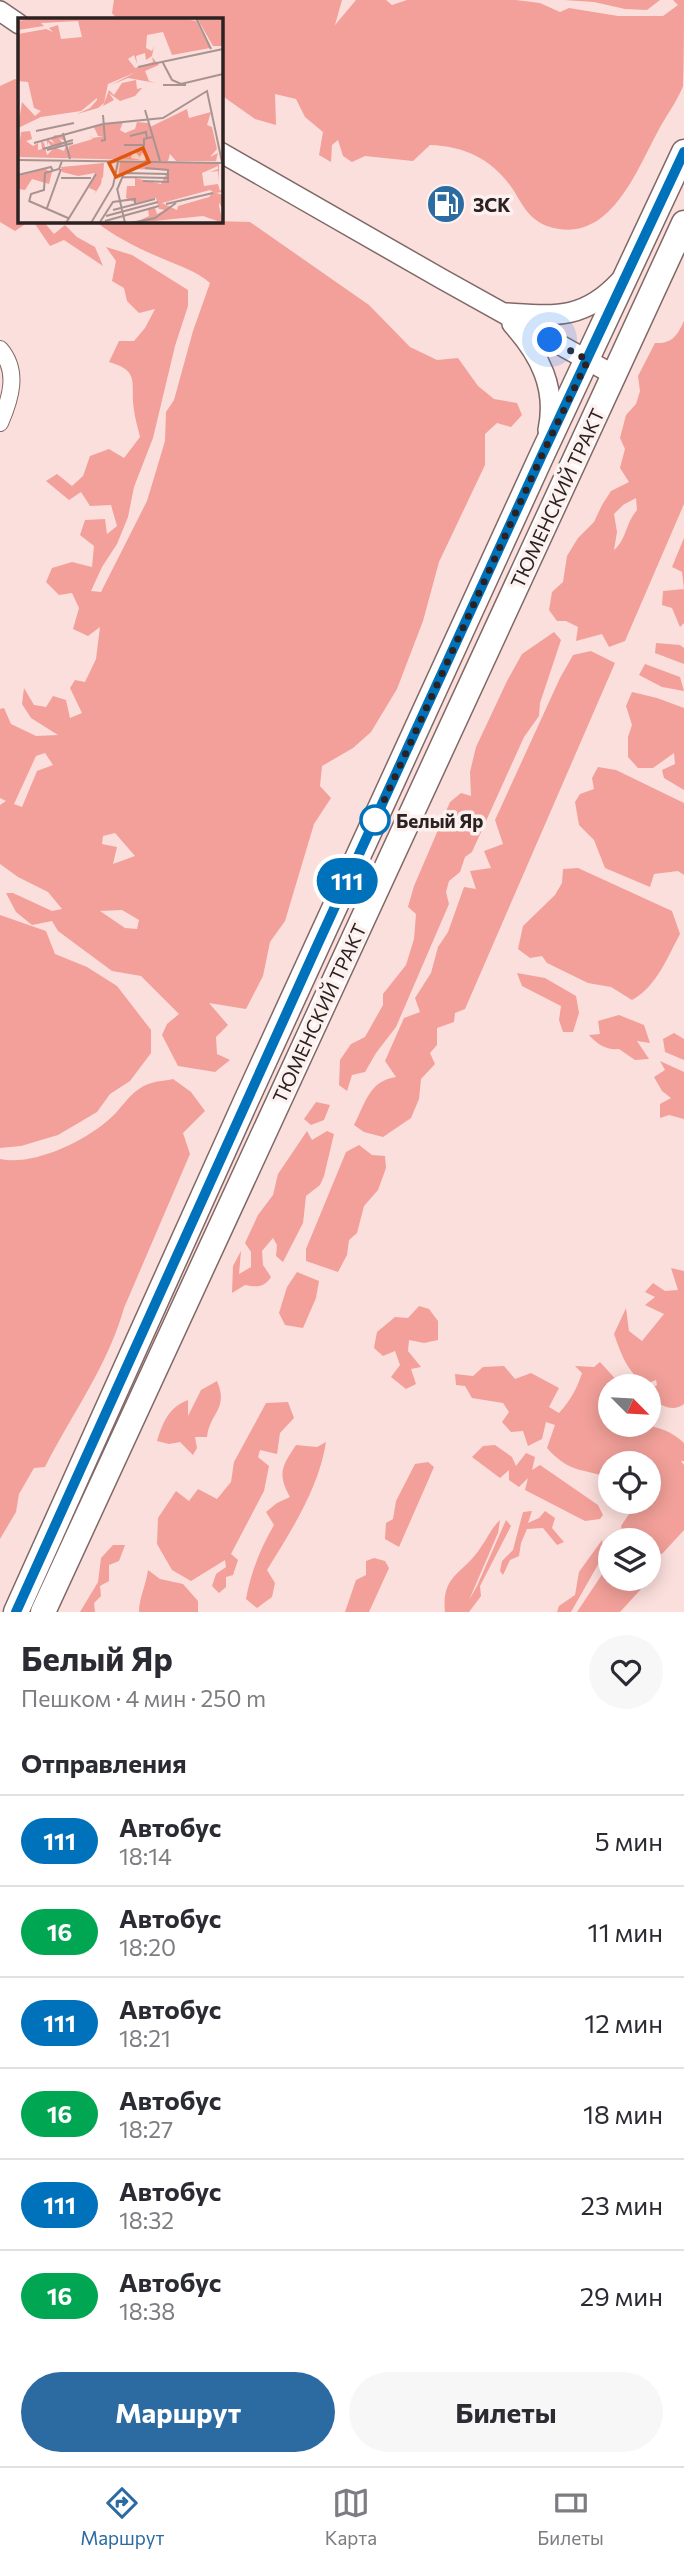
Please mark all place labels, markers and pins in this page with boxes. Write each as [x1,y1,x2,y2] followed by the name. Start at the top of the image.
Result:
[425,183,467,225] fuel station icon: ЗСК
[473,193,510,216] place label: ЗСК
[360,805,390,835] marker: Белый Яр
[396,809,484,832] place label: Белый Яр

